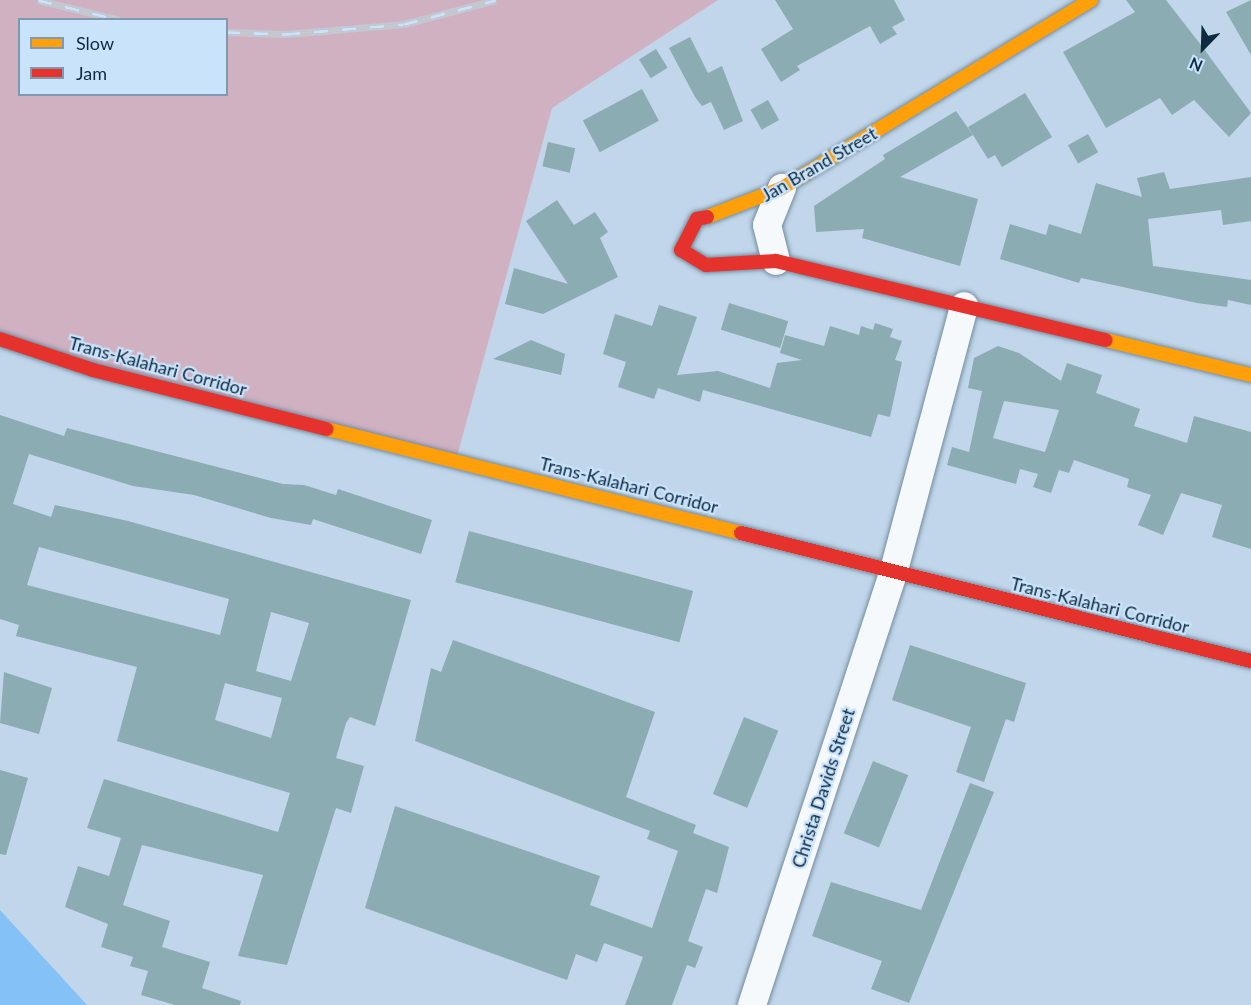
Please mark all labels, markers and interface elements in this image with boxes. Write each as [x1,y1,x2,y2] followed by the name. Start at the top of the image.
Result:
[18,18,228,96] legend
[1173,18,1233,78] north arrow
[76,32,114,54] text: Slow
[1186,54,1205,76] text: N
[76,62,107,84] text: Jam
[757,122,881,206] street label: Jan Brand Street
[67,332,249,400] street label: Trans-Kalahari Corridor
[537,452,721,518] street label: Trans-Kalahari Corridor
[1008,572,1192,638] street label: Trans-Kalahari Corridor
[787,706,859,870] street label: Christa Davids Street

